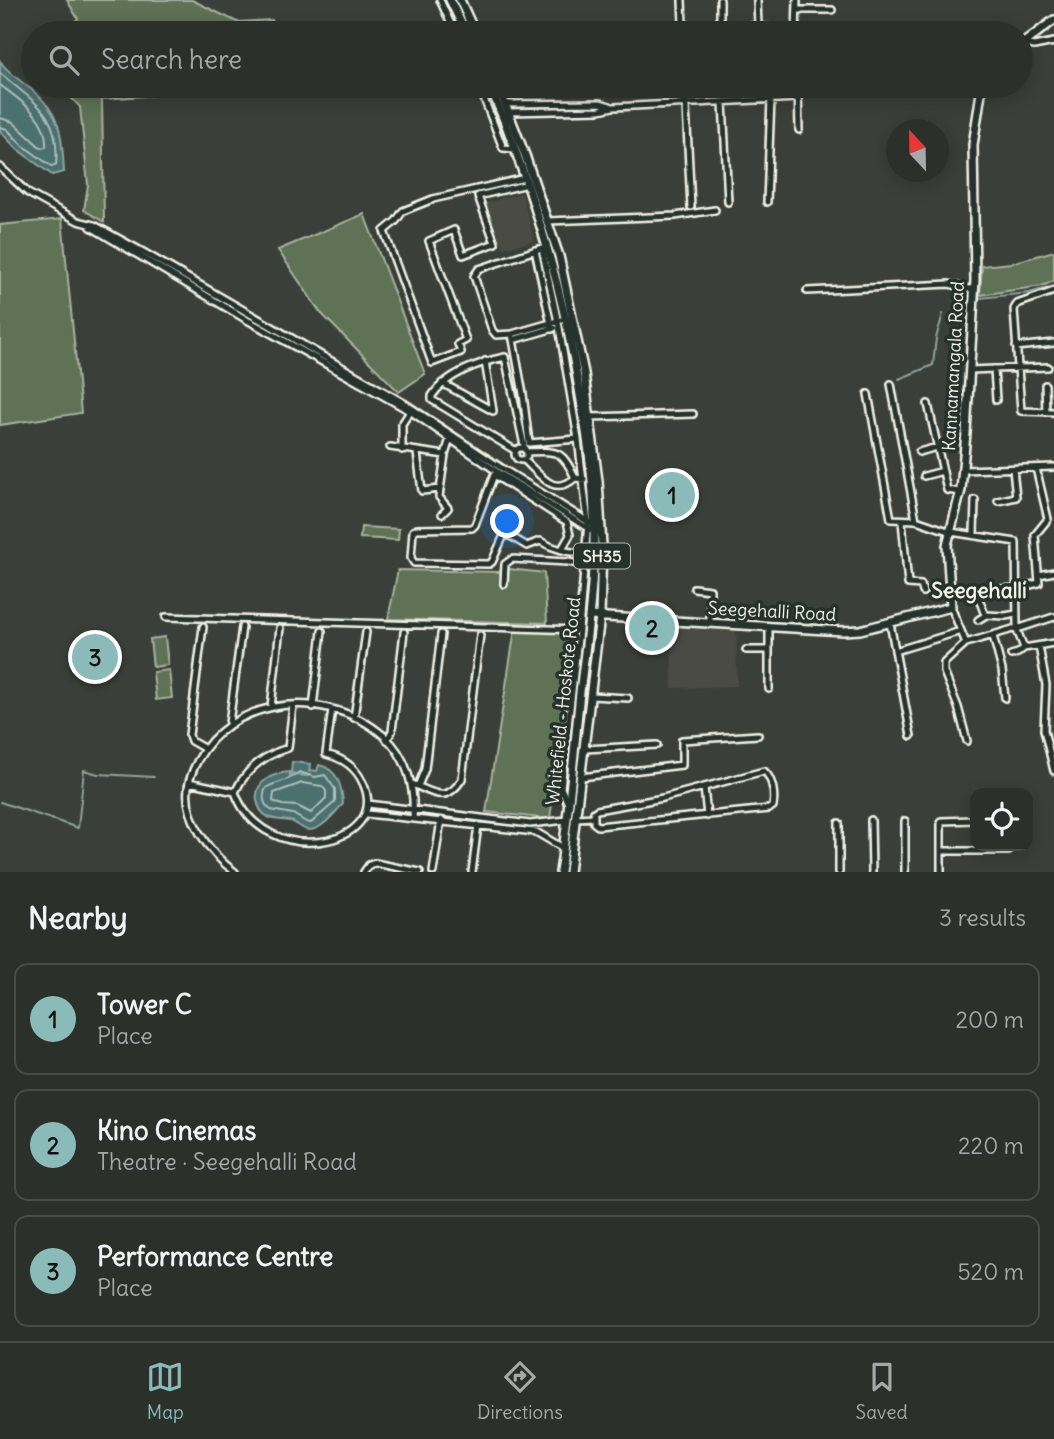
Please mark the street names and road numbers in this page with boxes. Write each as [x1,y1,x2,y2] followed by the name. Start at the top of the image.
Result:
[937,280,969,451] street label: Kannamangala Road
[574,544,630,568] road number: SH35
[541,595,585,806] street label: Whitefield - Hoskote Road
[707,596,837,626] street label: Seegehalli Road

